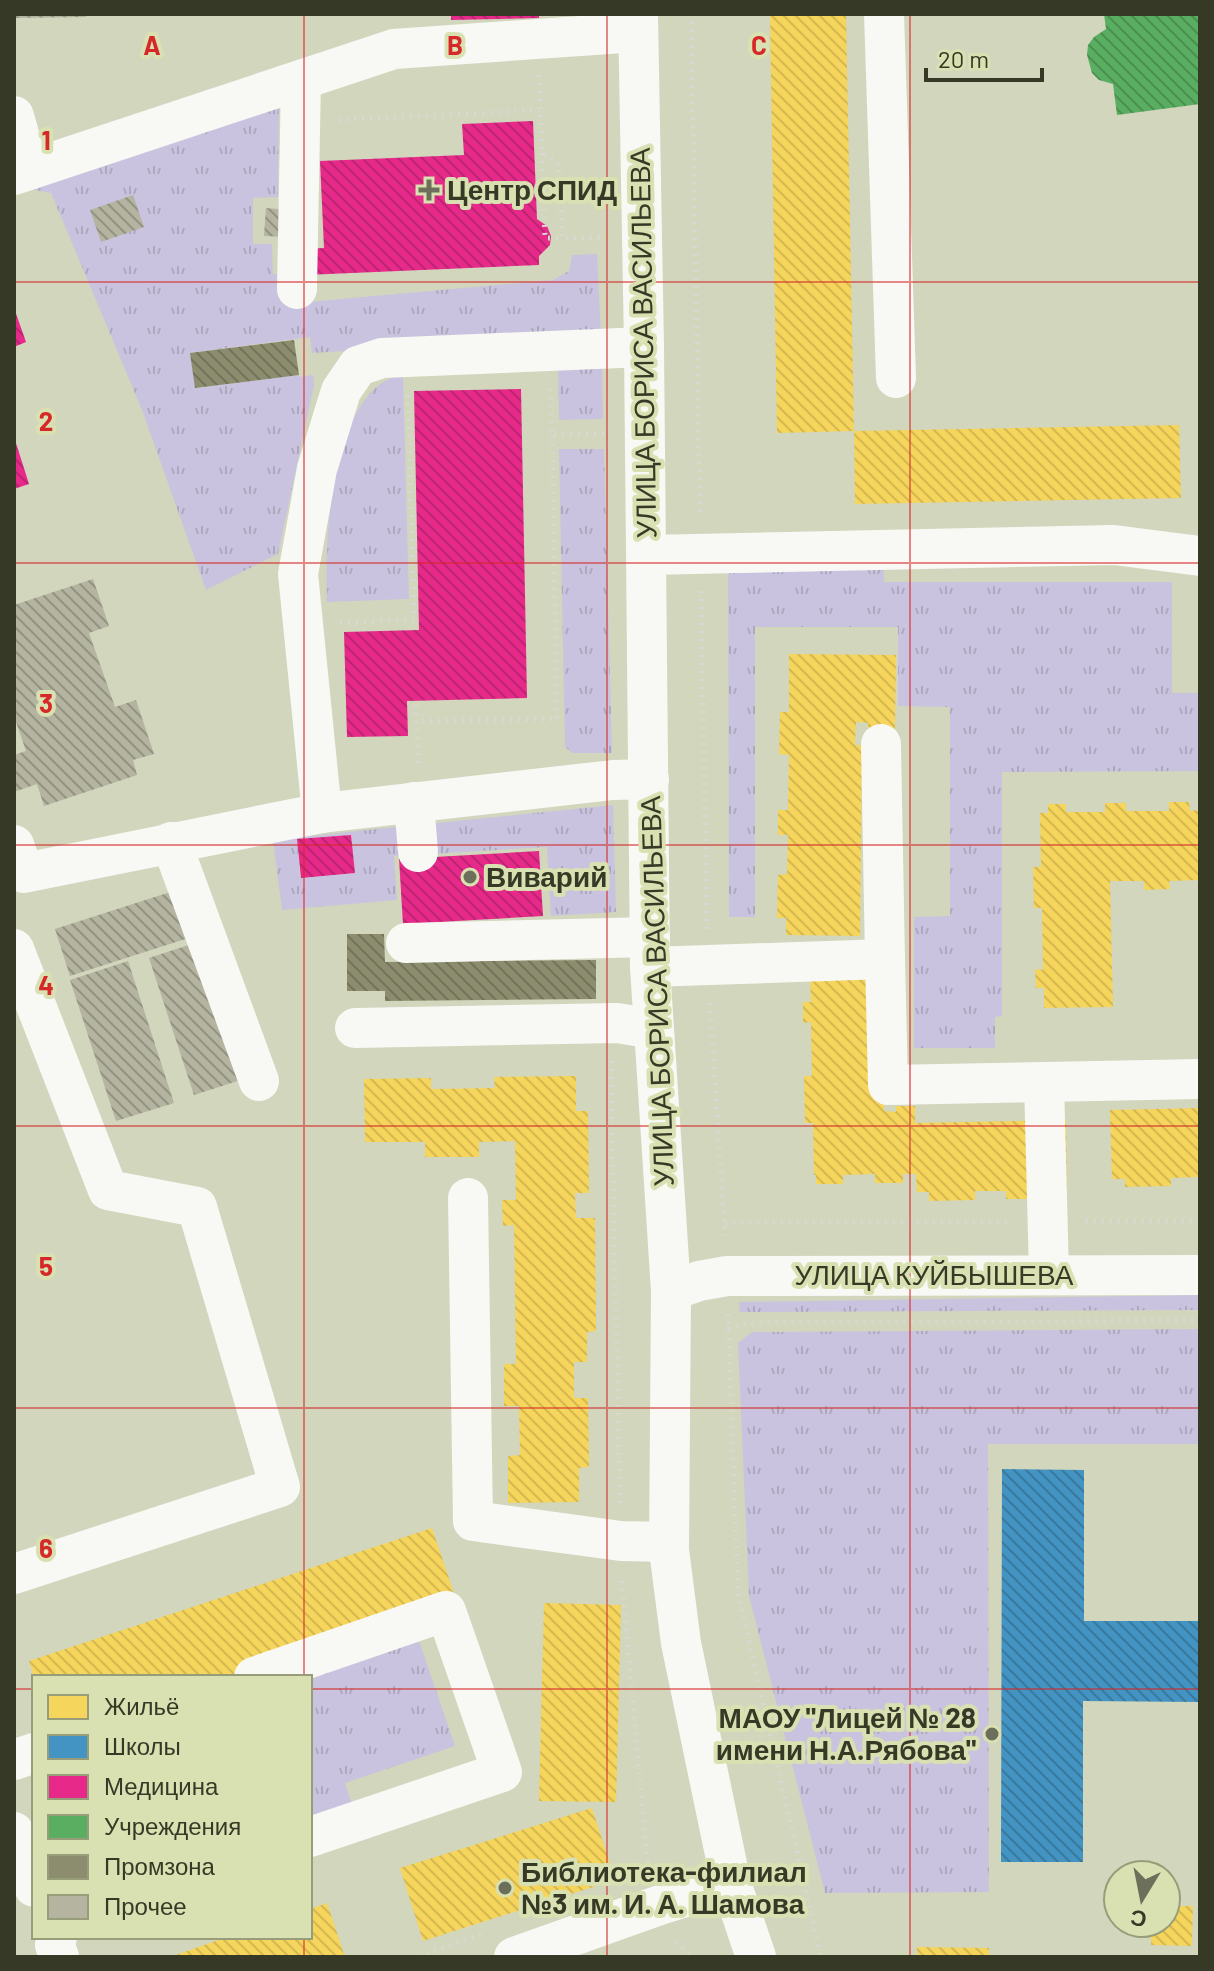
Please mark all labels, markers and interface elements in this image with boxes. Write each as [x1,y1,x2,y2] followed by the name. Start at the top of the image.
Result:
[143,29,161,60] text: A
[447,29,463,60] text: B
[751,29,767,60] text: C
[926,32,1042,82] scale bar
[938,44,989,73] text: 20 m
[41,124,51,155] text: 1
[622,147,662,539] street label: УЛИЦА БОРИСА ВАСИЛЬЕВА
[447,172,617,206] place label: Центр СПИД
[418,179,440,201] marker: Центр СПИД
[39,405,53,436] text: 2
[39,687,53,718] text: 3
[632,795,680,1187] street label: УЛИЦА БОРИСА ВАСИЛЬЕВА
[486,859,607,893] place label: Виварий
[461,868,479,886] marker: Виварий
[38,969,54,1000] text: 4
[39,1250,53,1281] text: 5
[795,1257,1074,1291] street label: УЛИЦА КУЙБЫШЕВА
[39,1532,53,1563] text: 6
[32,1675,312,1939] legend
[104,1691,179,1720] text: Жильё
[716,1700,976,1766] place label: МАОУ "Лицей № 28 имени Н.А.Рябова"
[983,1725,1001,1743] marker: МАОУ "Лицей № 28 имени Н.А.Рябова"
[104,1731,181,1760] text: Школы
[104,1771,219,1800] text: Медицина
[104,1811,241,1840] text: Учреждения
[104,1851,216,1880] text: Промзона
[521,1854,807,1920] place label: Библиотека-филиал №3 им. И. А. Шамова
[1102,1859,1182,1939] north arrow
[496,1879,514,1897] marker: Библиотека-филиал №3 им. И. А. Шамова
[104,1891,187,1920] text: Прочее
[1128,1905,1148,1934] text: С

